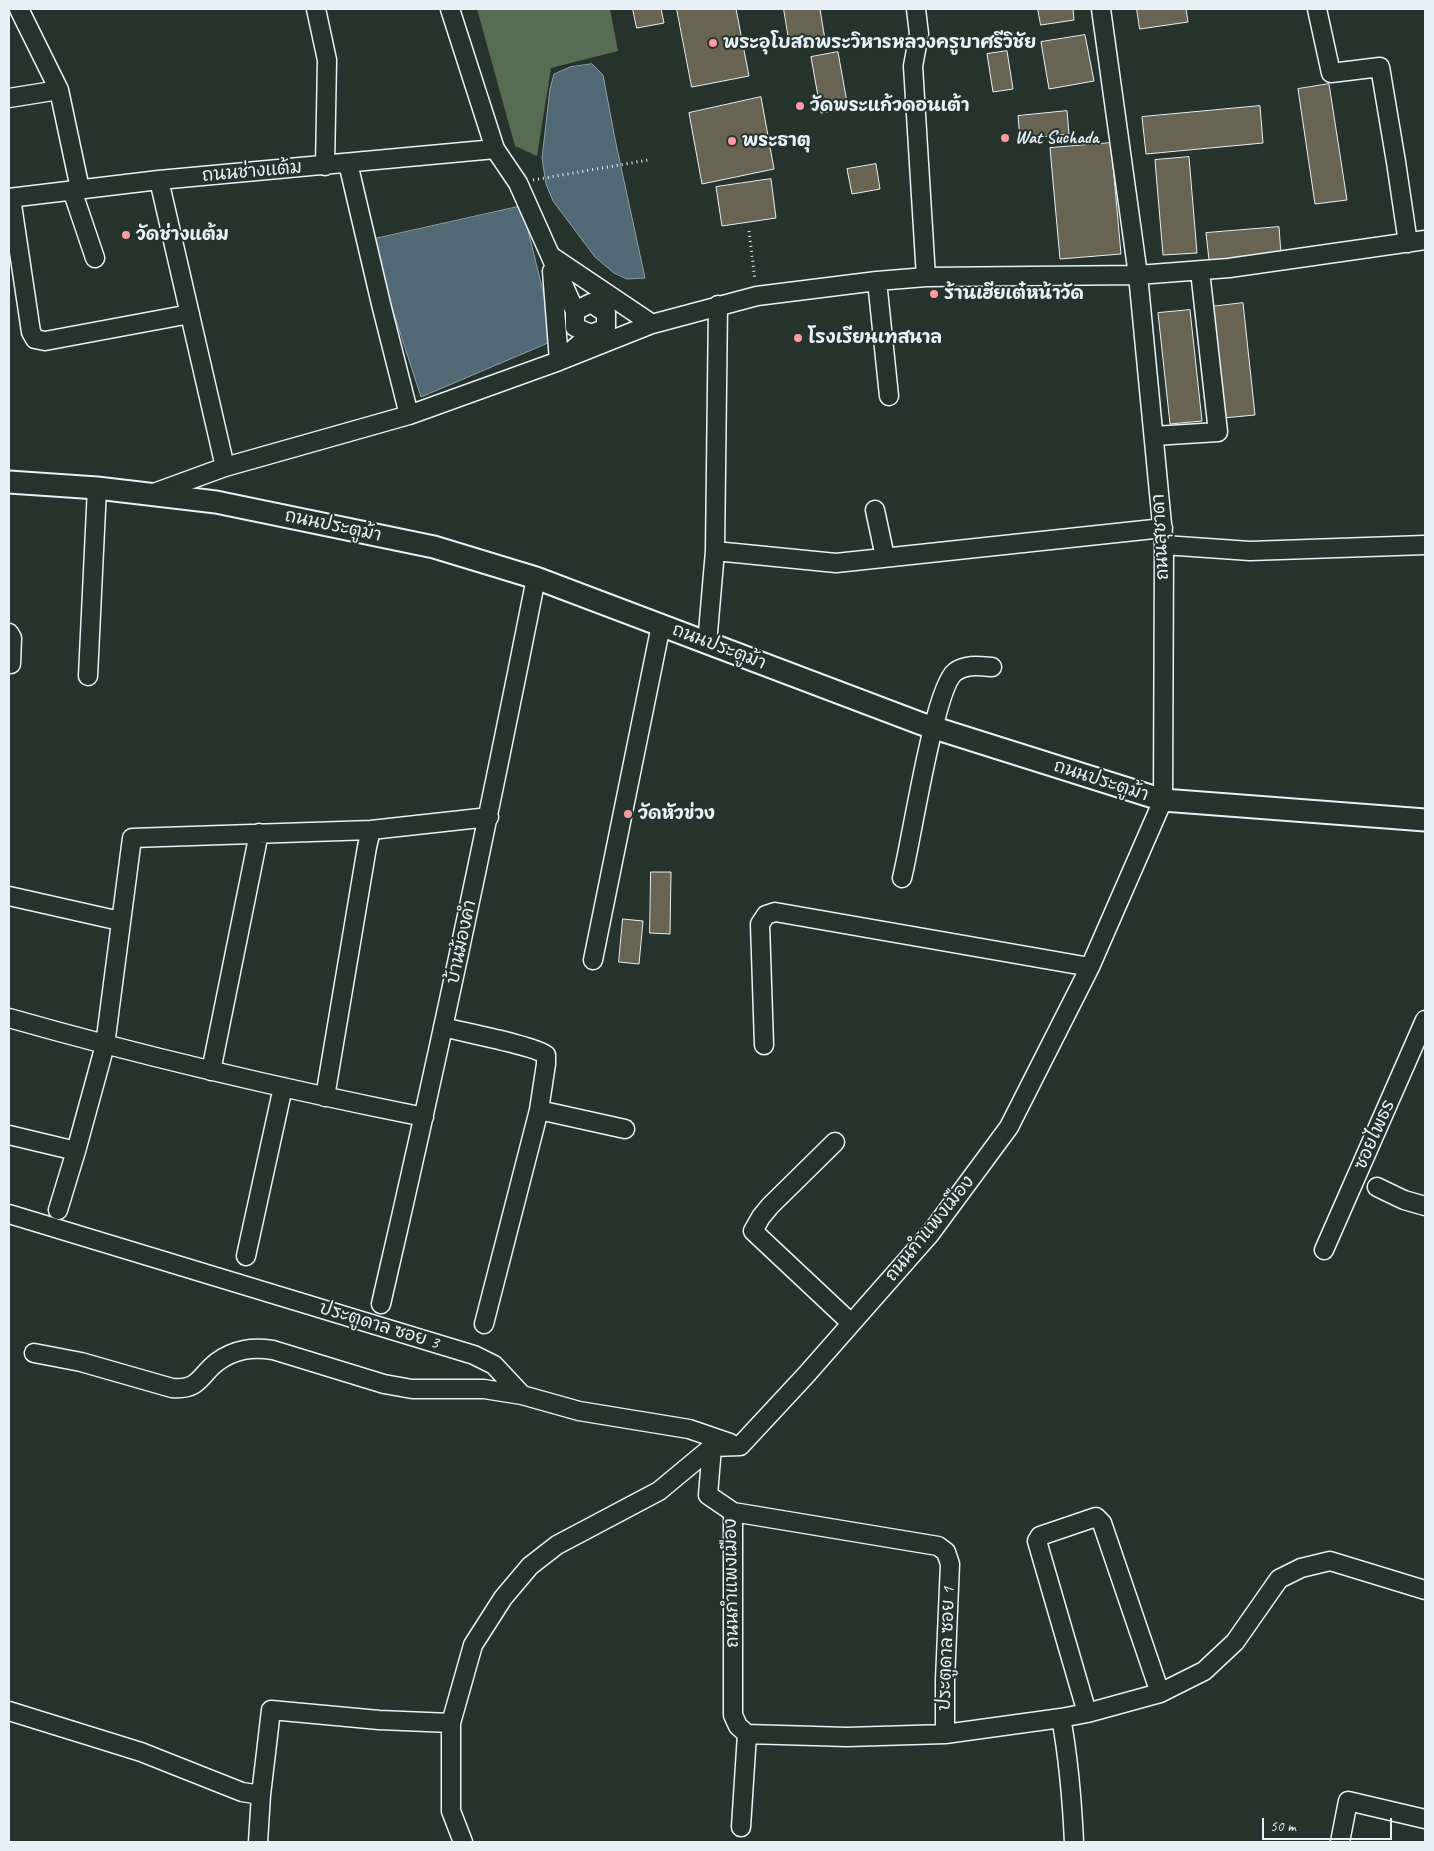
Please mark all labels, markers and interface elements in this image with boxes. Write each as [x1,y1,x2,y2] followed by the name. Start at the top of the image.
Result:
[723,32,1036,54] place label: พระอุโบสถพระวิหารหลวงครูบาศรีวิชัย
[707,37,719,49] marker: พระอุโบสถพระวิหารหลวงครูบาศรีวิชัย
[810,95,969,117] place label: วัดพระแก้วดอนเต้า
[794,100,806,112] marker: วัดพระแก้วดอนเต้า
[1015,127,1099,149] place label: Wat Suchada
[742,130,811,152] place label: พระธาตุ
[999,132,1011,144] marker: Wat Suchada
[726,135,738,147] marker: พระธาตุ
[201,157,303,187] street label: ถนนช่างแต้ม
[136,224,229,246] place label: วัดช่างแต้ม
[120,229,132,241] marker: วัดช่างแต้ม
[944,283,1084,305] place label: ร้านเฮียเต๋หน้าวัด
[928,288,940,300] marker: ร้านเฮียเต๋หน้าวัด
[808,327,942,349] place label: โรงเรียนเทสนาล
[792,332,804,344] marker: โรงเรียนเทสนาล
[1148,493,1174,581] street label: ถนนสุชาดา
[283,505,383,547] street label: ถนนประตูม้า
[669,619,769,675] street label: ถนนประตูม้า
[1051,756,1151,806] street label: ถนนประตูม้า
[638,803,715,825] place label: วัดหัวข่วง
[622,808,634,820] marker: วัดหัวข่วง
[443,898,481,986] street label: บ้านฆ้องคำ
[1350,1097,1400,1173] street label: ซอยไพธร
[881,1172,979,1286] street label: ถนนกำแพงเมือง
[317,1298,441,1354] street label: ประตูดาล ซอย 3
[720,1518,744,1648] street label: ถนนกำแพงเมือง
[934,1587,960,1711] street label: ประตูดาล ซอย 1
[1264,1808,1394,1840] scale bar
[1270,1817,1296,1836] text: 50 m

